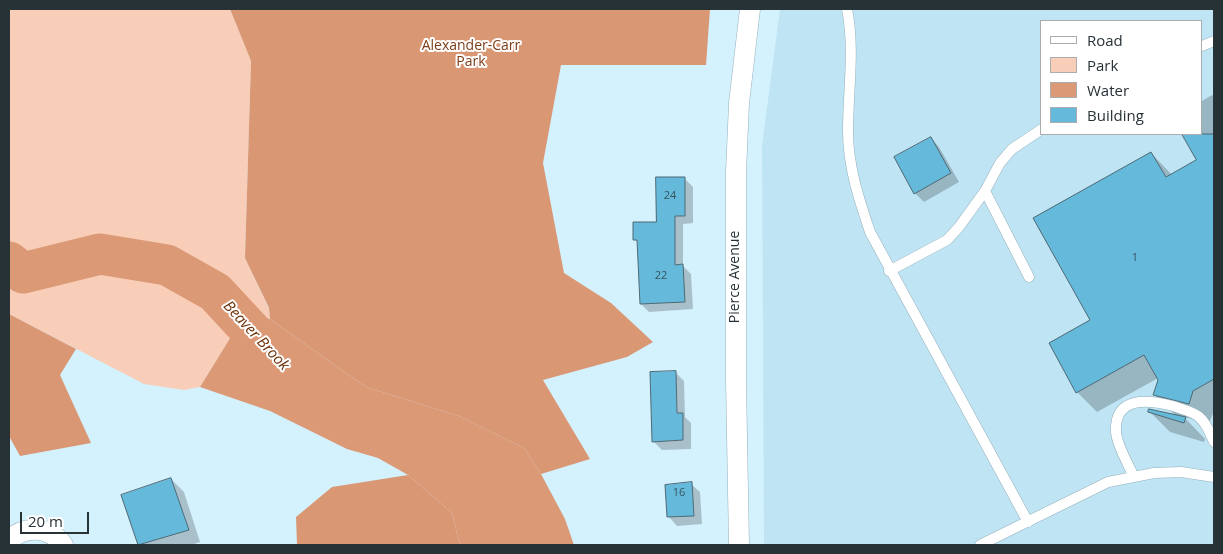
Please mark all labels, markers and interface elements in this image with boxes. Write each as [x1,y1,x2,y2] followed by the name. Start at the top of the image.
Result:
[1040,20,1203,135] legend
[1087,30,1123,50] text: Road
[422,38,520,70] park label: Alexander-Carr Park
[1087,55,1118,75] text: Park
[1087,80,1129,100] text: Water
[1087,105,1144,125] text: Building
[664,189,676,203] house number: 24
[727,231,743,323] street label: Pierce Avenue
[1132,251,1138,265] house number: 1
[655,269,667,283] house number: 22
[219,298,293,374] water label: Beaver Brook
[673,486,685,500] house number: 16
[22,502,91,534] scale bar
[28,511,63,531] text: 20 m

